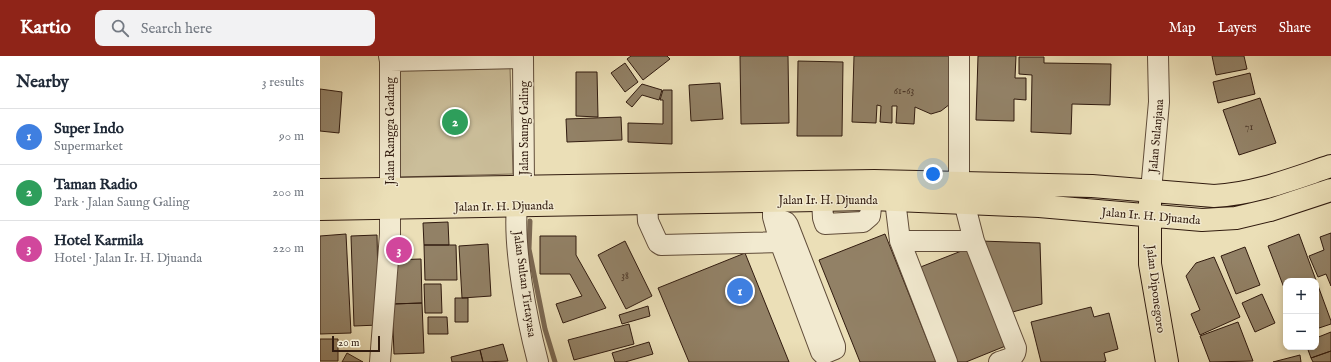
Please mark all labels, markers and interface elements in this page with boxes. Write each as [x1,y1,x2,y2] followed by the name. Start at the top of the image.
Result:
[95,10,375,46] search box
[20,16,71,40] text: Kartio
[109,17,131,39] icon: search
[141,19,212,38] text: Search here
[1169,19,1196,37] text: Map
[1218,19,1257,37] text: Layers
[1279,19,1311,37] text: Share
[16,72,69,93] text: Nearby
[262,74,304,91] text: 3 results
[383,77,399,187] street label: Jalan Rangga Gadang
[517,80,533,177] street label: Jalan Saung Galing
[894,85,915,98] house number: 61-63
[1146,98,1168,176] street label: Jalan Sulanjana
[442,107,468,137] pin: 2
[54,119,124,138] text: Super Indo
[1245,121,1253,134] house number: 71
[27,128,31,145] text: 1
[279,128,304,145] text: 90 m
[54,138,123,155] text: Supermarket
[923,164,943,184] your location
[54,175,137,194] text: Taman Radio
[26,184,32,201] text: 2
[272,184,304,201] text: 200 m
[776,193,878,209] street label: Jalan Ir. H. Djuanda
[54,194,190,211] text: Park · Jalan Saung Galing
[452,198,555,216] street label: Jalan Ir. H. Djuanda
[1099,205,1202,229] street label: Jalan Ir. H. Djuanda
[508,228,540,339] street label: Jalan Sultan Tirtayasa
[54,231,143,250] text: Hotel Karmila
[386,235,412,265] pin: 3
[27,240,31,257] text: 3
[273,240,304,257] text: 220 m
[1141,242,1168,335] street label: Jalan Diponegoro
[54,250,202,267] text: Hotel · Jalan Ir. H. Djuanda
[621,270,629,283] house number: 38
[727,276,753,306] pin: 1
[1283,278,1319,350] map controls
[1283,278,1319,314] button: +
[1283,314,1319,350] button: −
[332,334,380,353] scale bar
[338,336,359,350] text: 20 m

